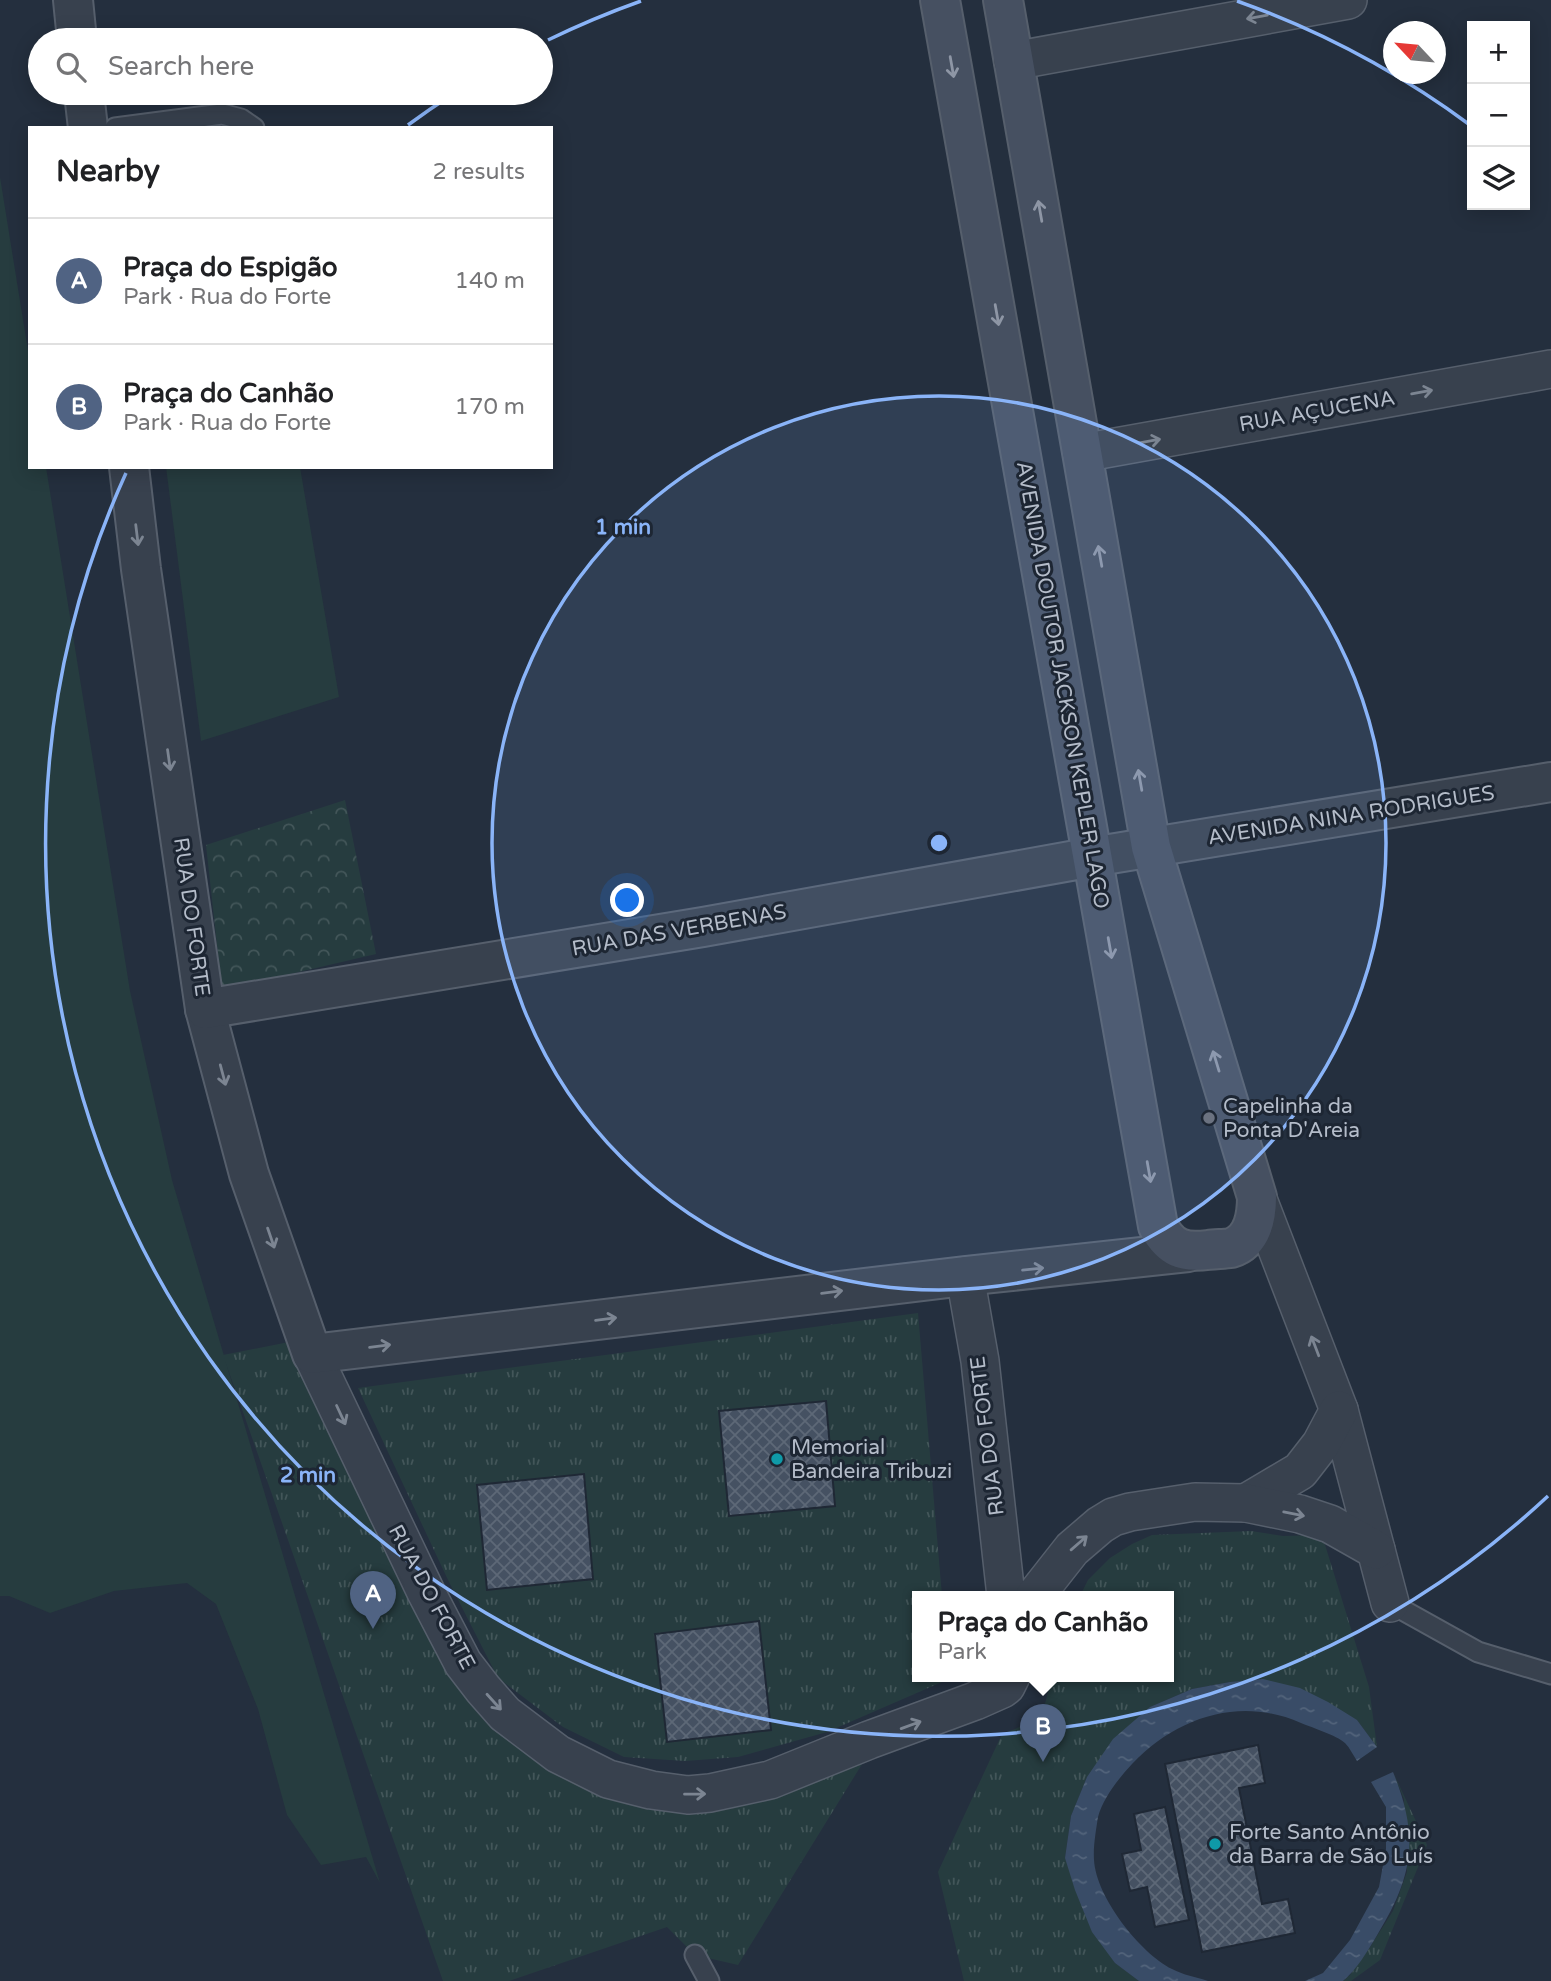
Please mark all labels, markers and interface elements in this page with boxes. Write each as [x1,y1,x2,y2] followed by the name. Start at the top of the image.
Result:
[1246,10,1269,24] one-way arrow
[1383,21,1446,84] north arrow
[1467,21,1530,210] map controls
[1467,21,1530,84] button: +
[28,28,553,105] search box
[52,48,90,86] icon: search
[108,51,254,82] text: Search here
[946,55,959,78] one-way arrow
[1467,84,1530,147] button: −
[1467,147,1530,210] button: layers
[56,153,160,190] text: Nearby
[432,158,525,186] text: 2 results
[1033,200,1046,223] one-way arrow
[123,252,338,283] text: Praça do Espigão
[70,267,88,295] text: A
[455,267,525,295] text: 140 m
[123,283,331,311] text: Park · Rua do Forte
[991,303,1004,326] one-way arrow
[123,378,334,409] text: Praça do Canhão
[1237,385,1397,438] street label: RUA AÇUCENA
[1410,385,1433,398] one-way arrow
[71,393,87,421] text: B
[455,393,525,421] text: 170 m
[123,409,331,437] text: Park · Rua do Forte
[1138,434,1161,447] one-way arrow
[1011,459,1114,911] street label: AVENIDA DOUTOR JACKSON KEPLER LAGO
[595,515,651,540] text: 1 min
[130,523,143,546] one-way arrow
[1093,545,1106,568] one-way arrow
[163,748,176,771] one-way arrow
[1132,769,1146,792] one-way arrow
[1206,780,1496,851] street label: AVENIDA NINA RODRIGUES
[927,831,951,855] centre of rings
[168,836,215,998] street label: RUA DO FORTE
[610,883,644,917] your location
[570,899,788,962] street label: RUA DAS VERBENAS
[1104,936,1117,959] one-way arrow
[1209,1050,1222,1072] one-way arrow
[217,1064,230,1086] one-way arrow
[1223,1094,1360,1143] place label: Capelinha da Ponta D'Areia
[1201,1110,1217,1126] marker: Capelinha da Ponta D'Areia
[1143,1160,1156,1183] one-way arrow
[265,1227,278,1249] one-way arrow
[1021,1262,1044,1275] one-way arrow
[820,1286,843,1299] one-way arrow
[594,1313,617,1326] one-way arrow
[1307,1336,1320,1357] one-way arrow
[368,1339,391,1352] one-way arrow
[965,1355,1010,1517] street label: RUA DO FORTE
[335,1404,349,1425] one-way arrow
[791,1435,952,1484] place label: Memorial Bandeira Tribuzi
[769,1451,785,1467] marker: Memorial Bandeira Tribuzi
[280,1463,336,1488] text: 2 min
[1283,1508,1305,1521] one-way arrow
[383,1521,480,1674] street label: RUA DO FORTE
[1070,1535,1087,1552] one-way arrow
[350,1571,396,1629] pin: A
[912,1591,1174,1682] popup
[938,1607,1148,1638] text: Praça do Canhão
[938,1638,987,1666] text: Park
[486,1692,502,1710] one-way arrow
[1020,1704,1066,1762] pin: B
[899,1718,921,1730] one-way arrow
[683,1787,706,1800] one-way arrow
[1229,1820,1433,1869] place label: Forte Santo Antônio da Barra de São Luís
[1207,1836,1223,1852] marker: Forte Santo Antônio da Barra de São Luís

